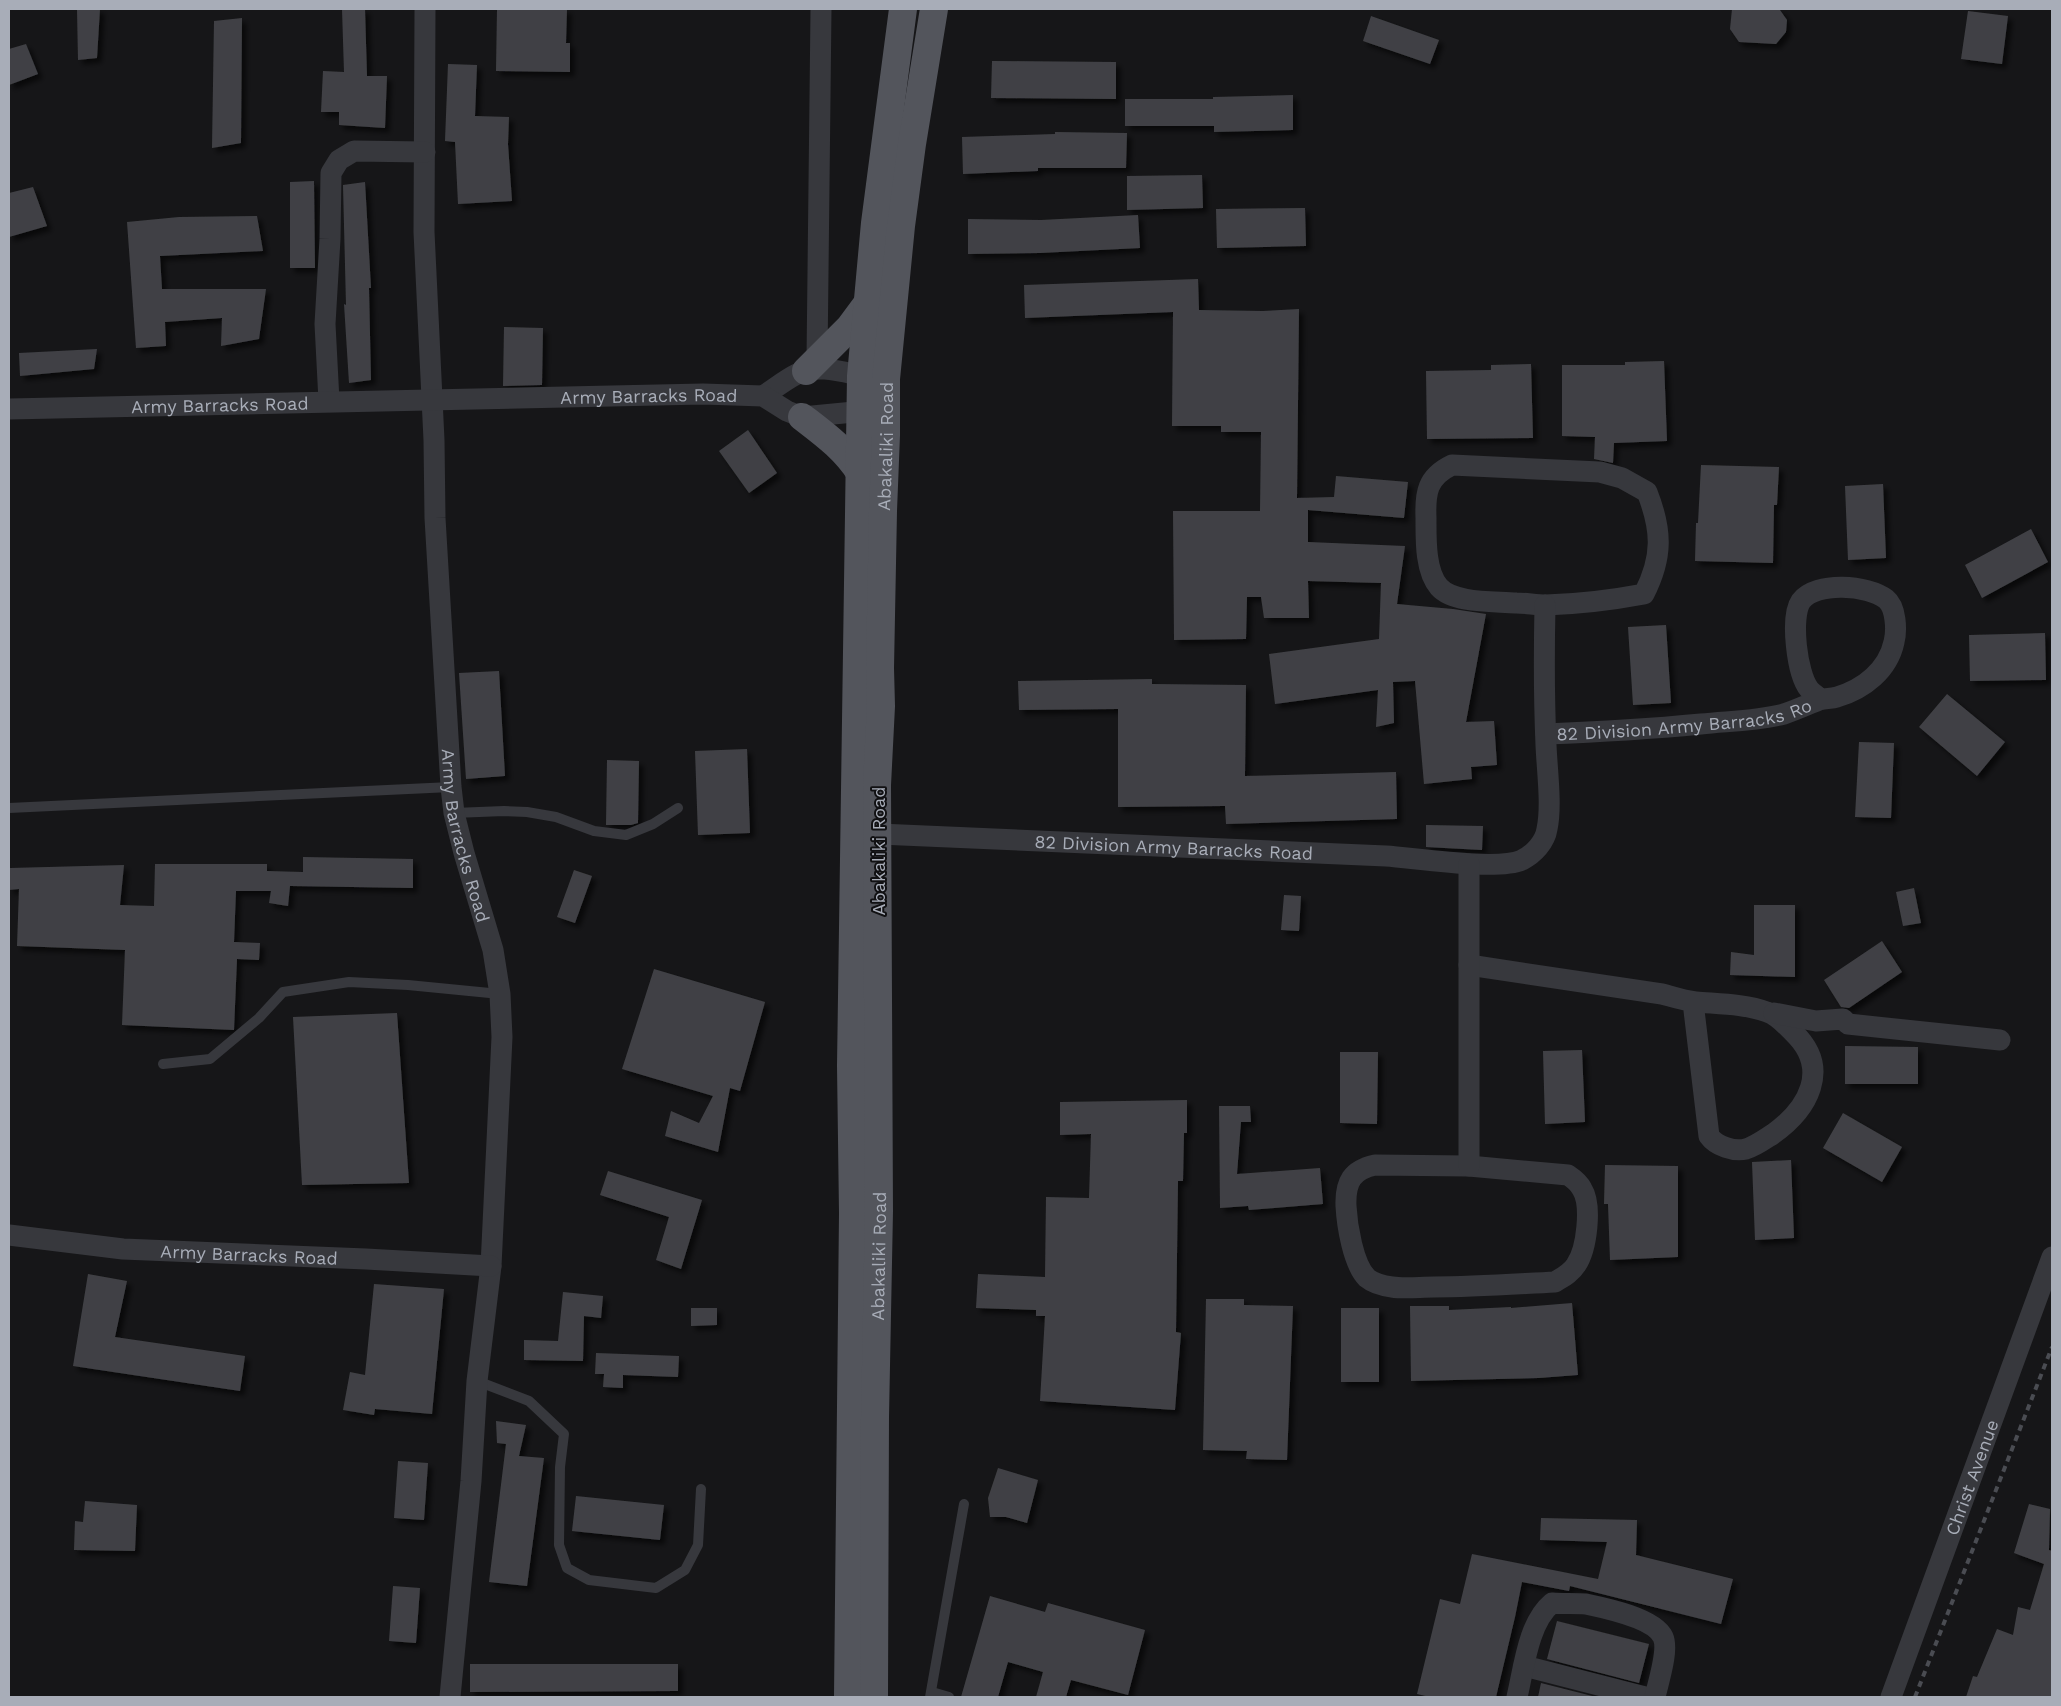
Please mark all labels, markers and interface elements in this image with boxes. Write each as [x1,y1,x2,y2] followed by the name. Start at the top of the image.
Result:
[873,382,897,511] street label: Abakaliki Road
[560,383,738,408] street label: Army Barracks Road
[131,392,309,417] street label: Army Barracks Road
[1556,694,1815,744] street label: 82 Division Army Barracks Ro
[438,748,495,925] street label: Army Barracks Road
[868,787,889,915] street label: Abakaliki Road
[1034,830,1313,863] street label: 82 Division Army Barracks Road
[866,1191,890,1321] street label: Abakaliki Road
[160,1240,338,1268] street label: Army Barracks Road
[1941,1416,2002,1538] street label: Christ Avenue

